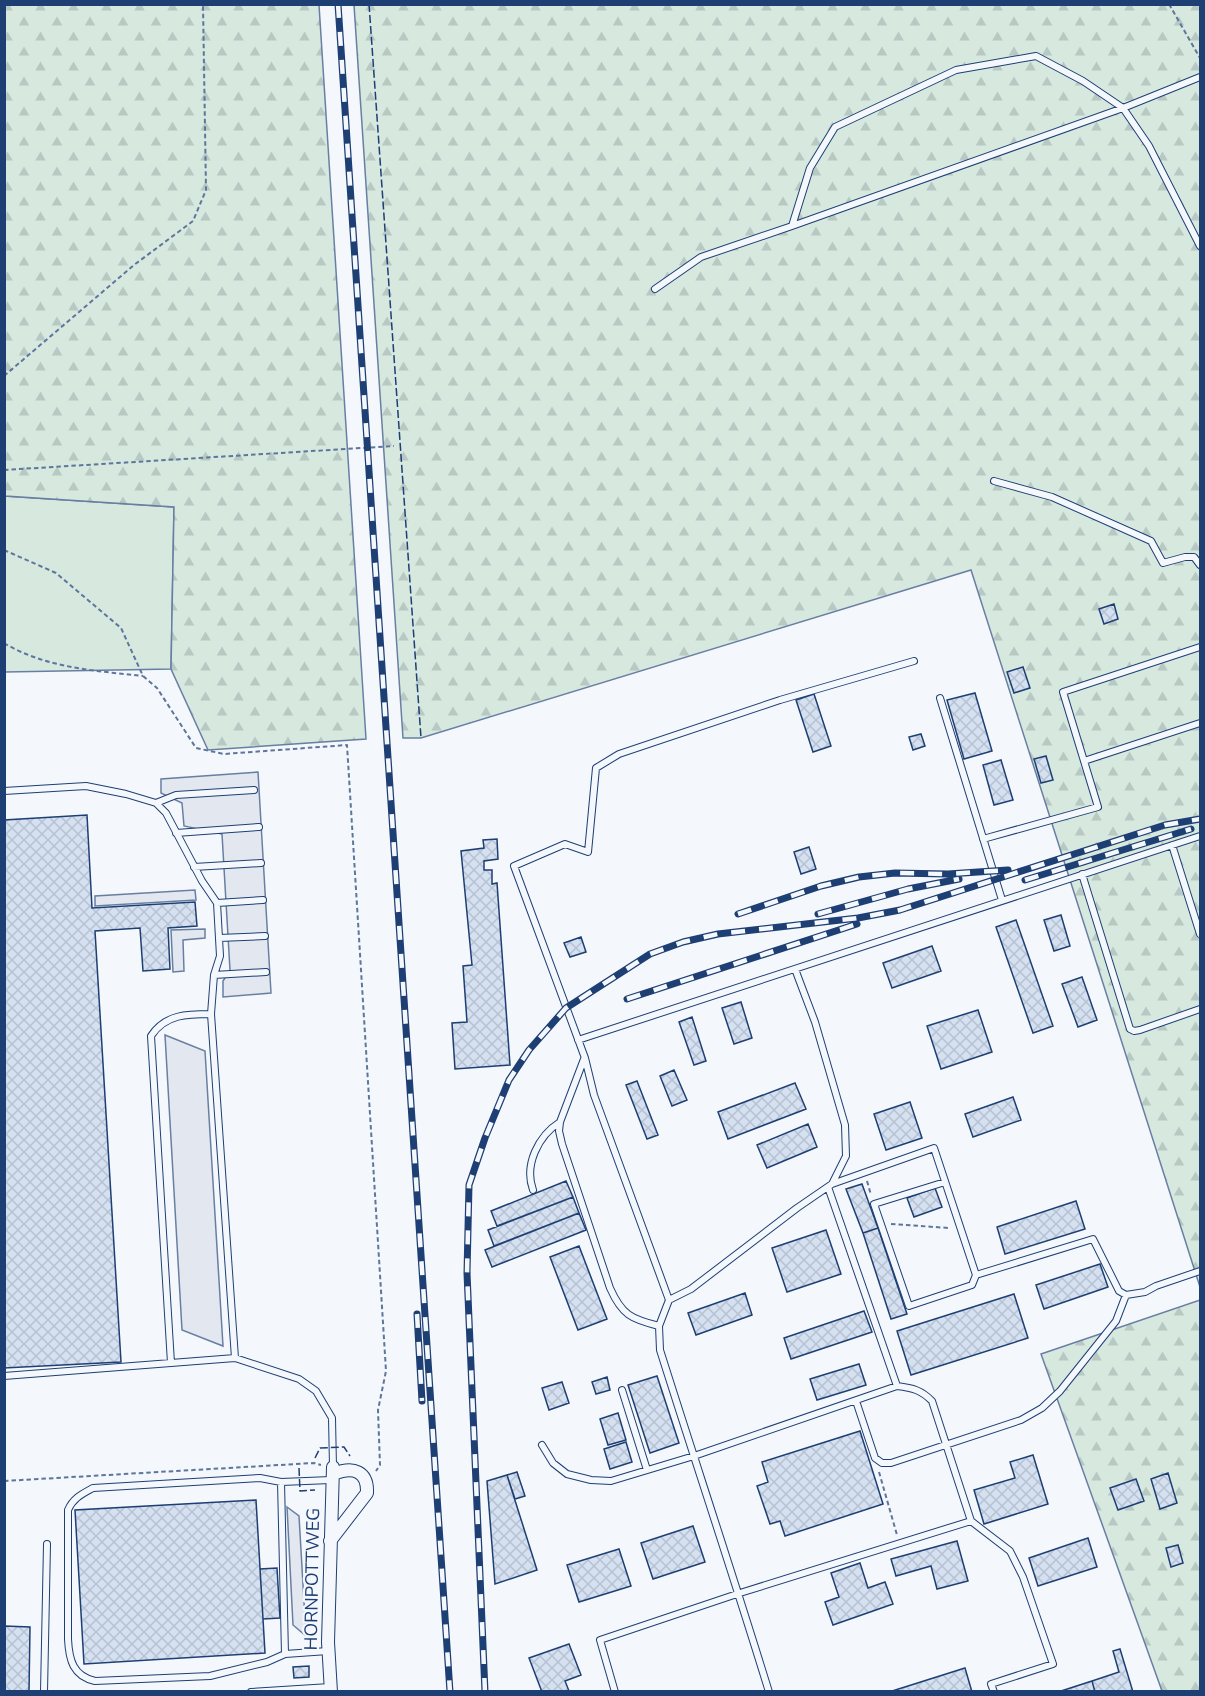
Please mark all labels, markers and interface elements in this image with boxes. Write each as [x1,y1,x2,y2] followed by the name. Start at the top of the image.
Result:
[299,1508,325,1650] street label: HORNPOTTWEG

